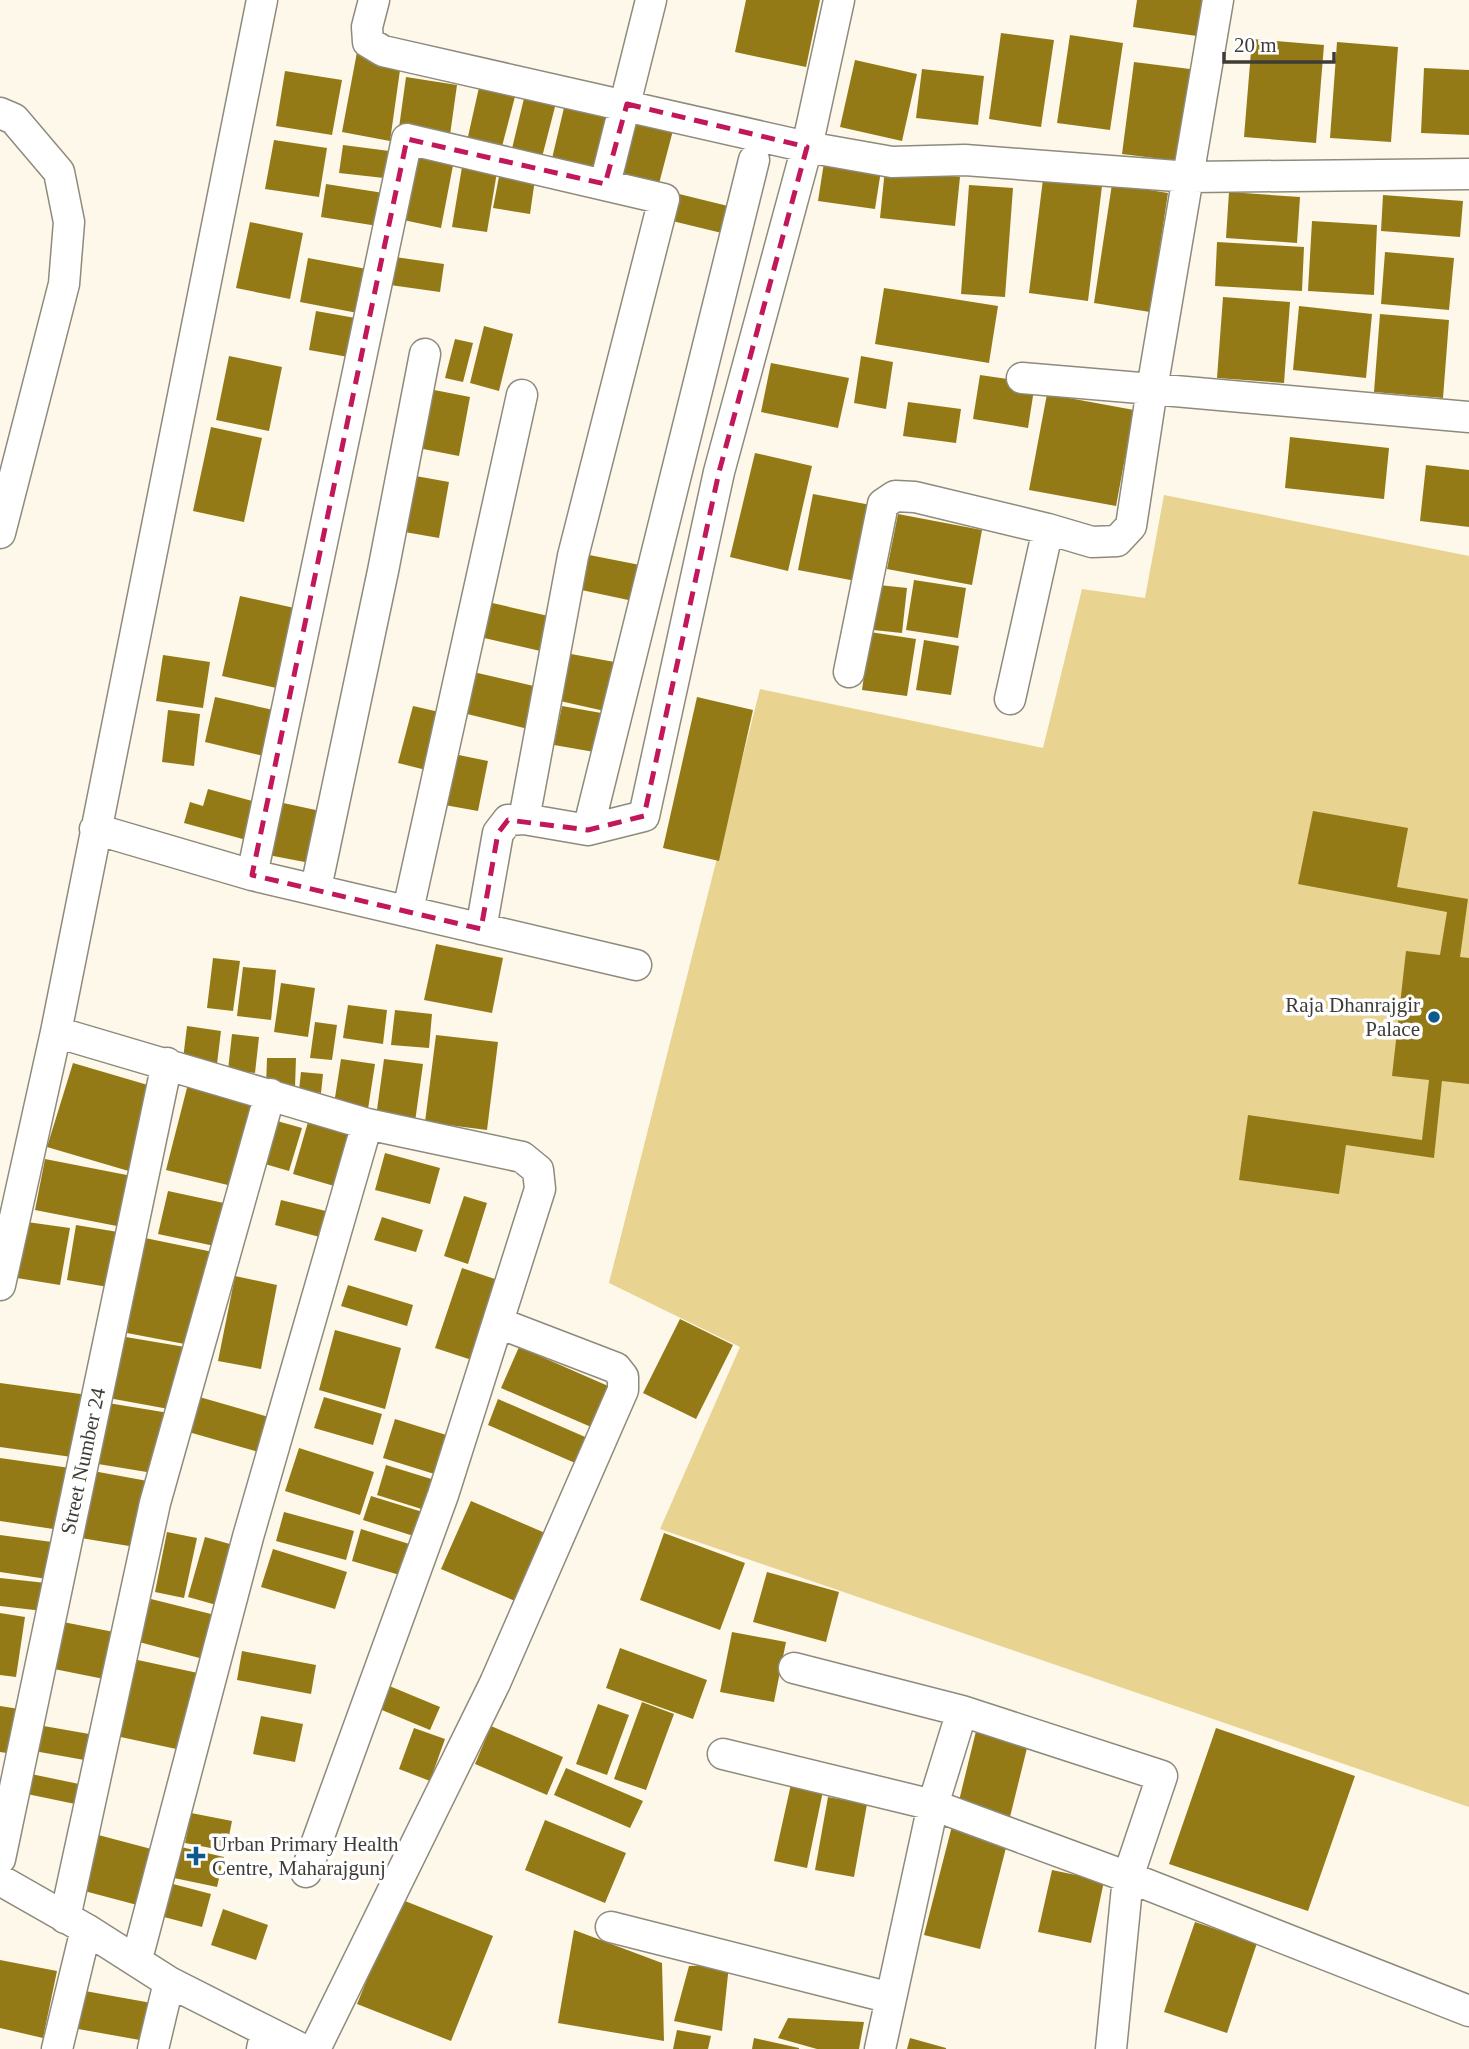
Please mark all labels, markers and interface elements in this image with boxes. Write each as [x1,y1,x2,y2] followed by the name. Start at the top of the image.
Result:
[1224,21,1334,65] scale bar
[1234,33,1277,57] text: 20 m
[1285,993,1420,1041] place label: Raja Dhanrajgir Palace
[1426,1009,1442,1025] marker: Raja Dhanrajgir Palace
[56,1385,110,1537] street label: Street Number 24
[212,1832,399,1880] place label: Urban Primary Health Centre, Maharajgunj
[186,1846,206,1866] marker: Urban Primary Health Centre, Maharajgunj

